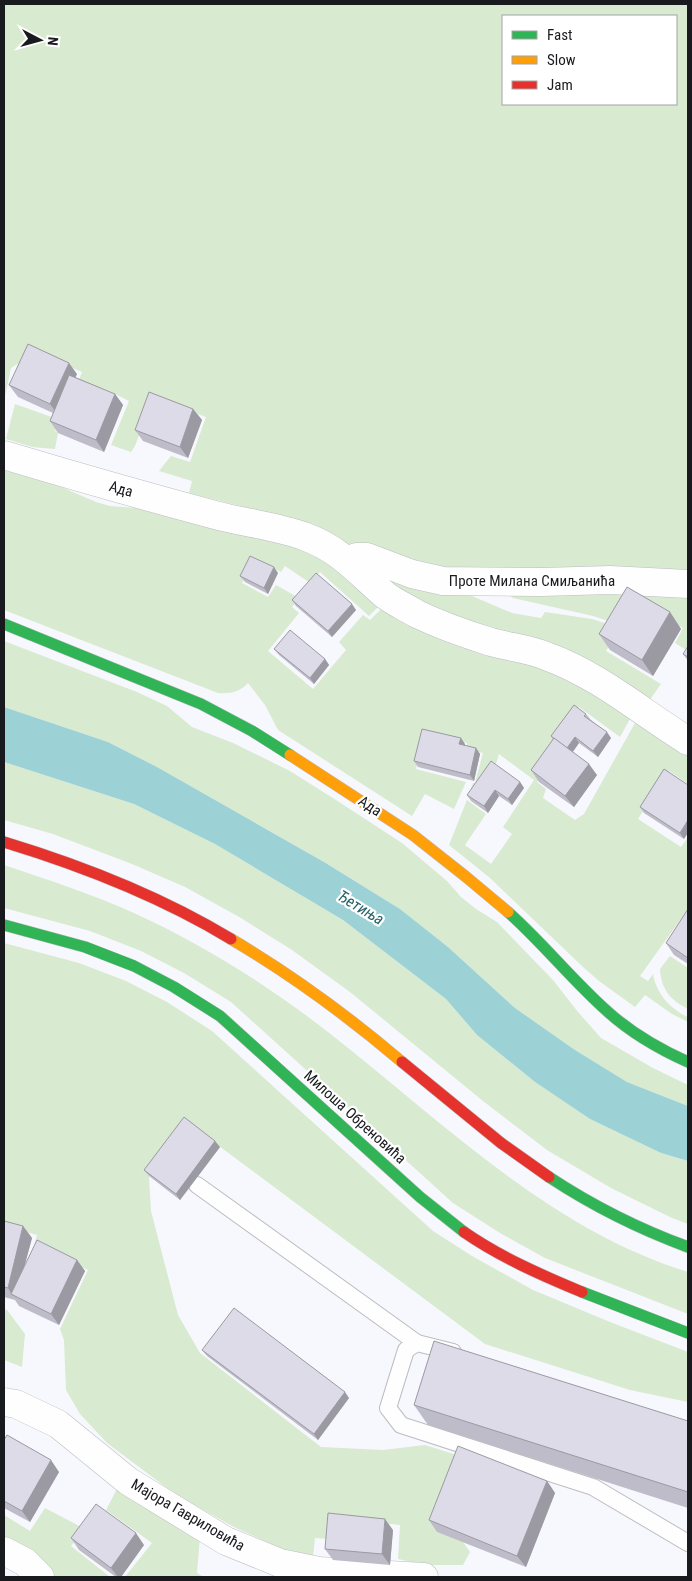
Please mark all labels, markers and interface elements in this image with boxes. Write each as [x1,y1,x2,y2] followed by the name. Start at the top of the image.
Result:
[15,15,65,65] north arrow
[502,15,677,105] legend
[547,26,572,44] text: Fast
[45,36,61,46] text: N
[547,51,576,69] text: Slow
[547,76,573,94] text: Jam
[107,477,135,501] street label: Ада
[449,572,615,590] street label: Проте Милана Смиљанића
[355,792,385,820] street label: Ада
[334,886,387,929] water label: Ђетиња
[300,1066,410,1168] street label: Милоша Обреновића
[128,1475,248,1555] street label: Мајора Гавриловића

